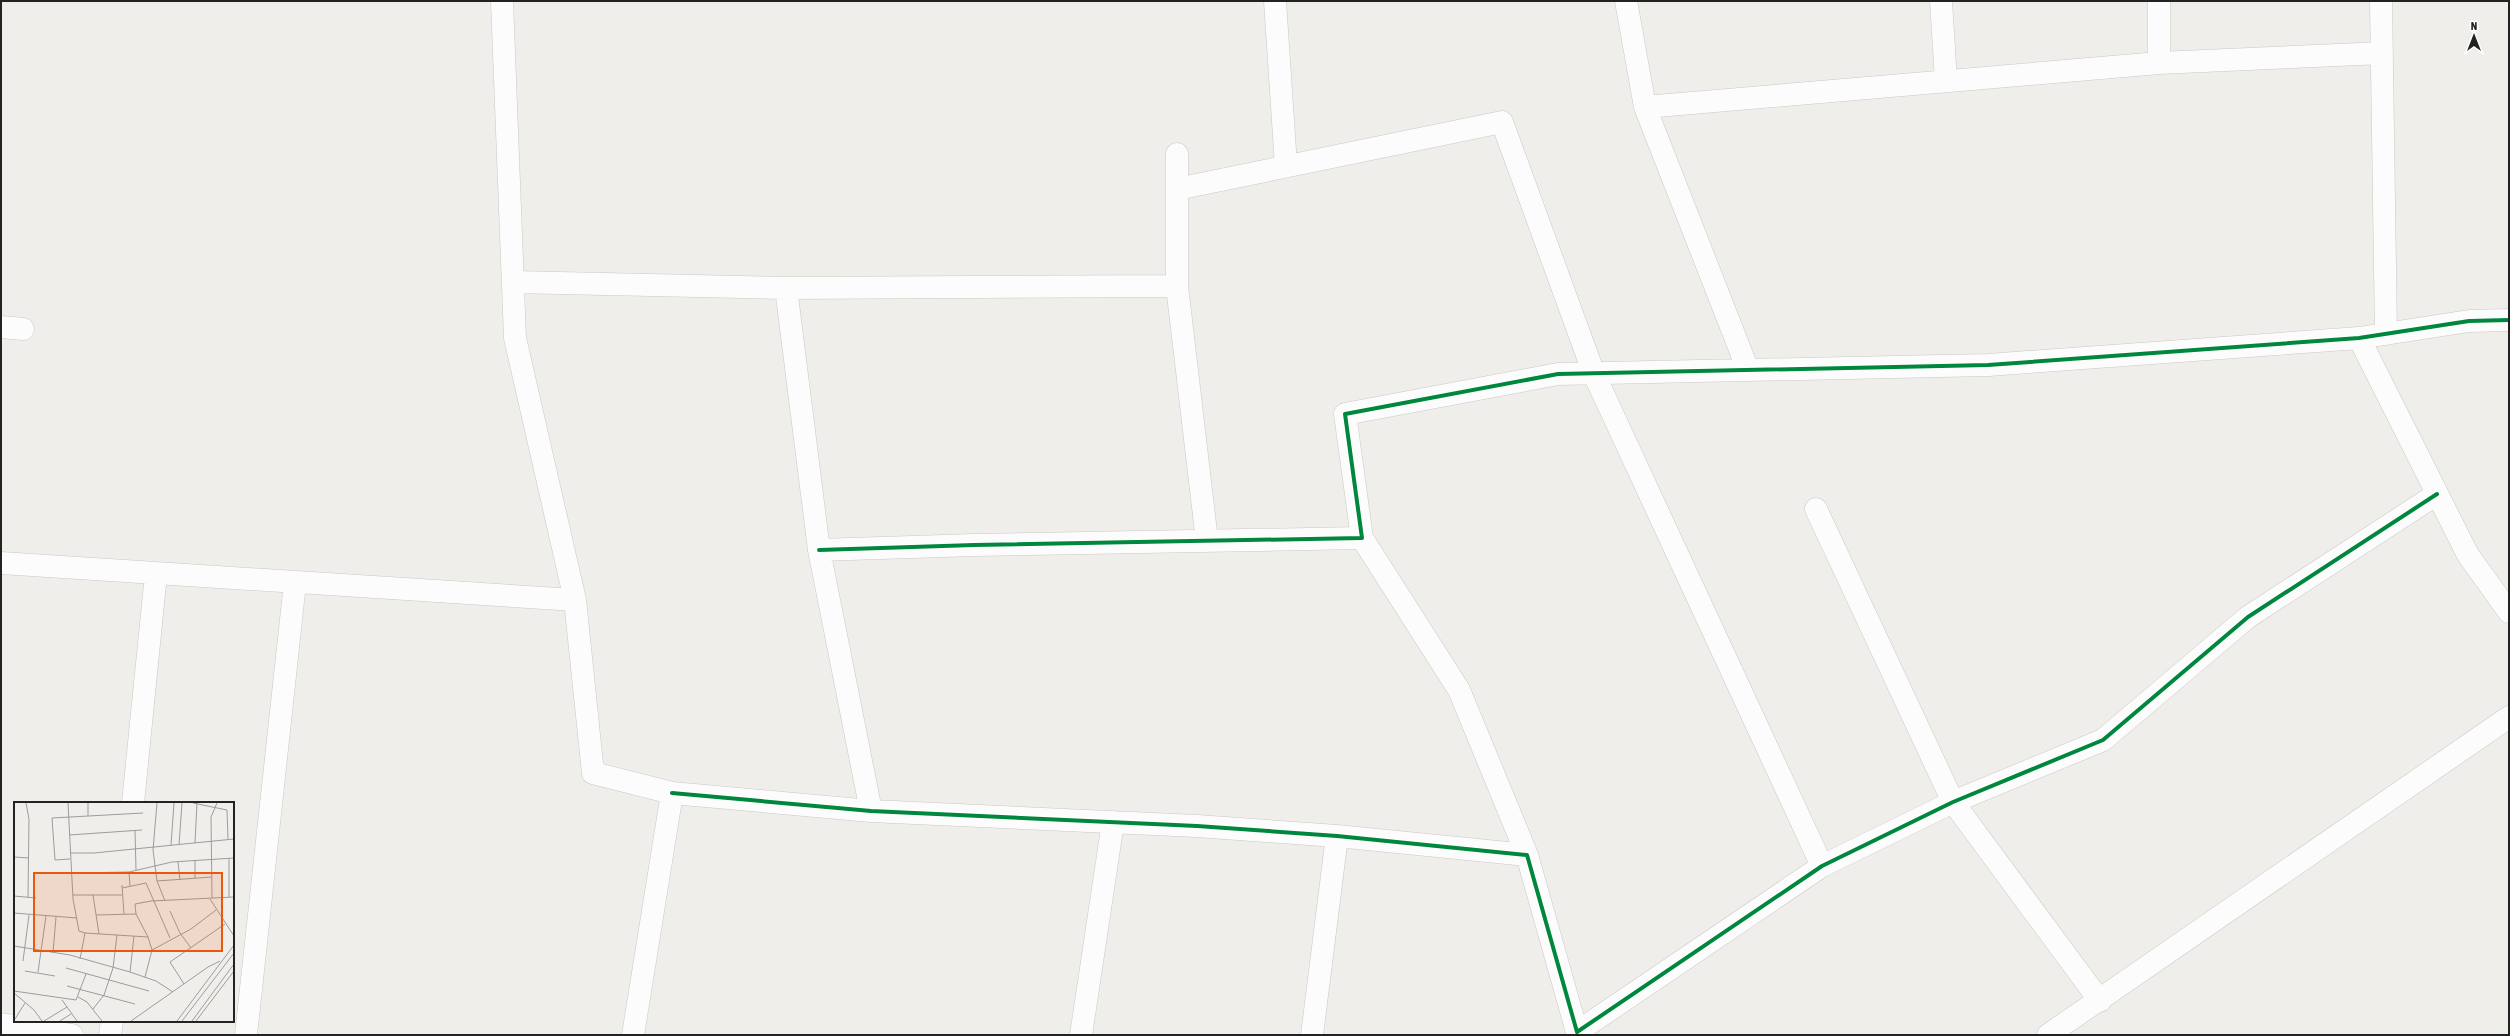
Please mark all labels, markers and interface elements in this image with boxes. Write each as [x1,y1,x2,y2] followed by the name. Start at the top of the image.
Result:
[2454,16,2494,56] north arrow
[2471,20,2477,32] text: N
[14,802,234,1022] inset map

